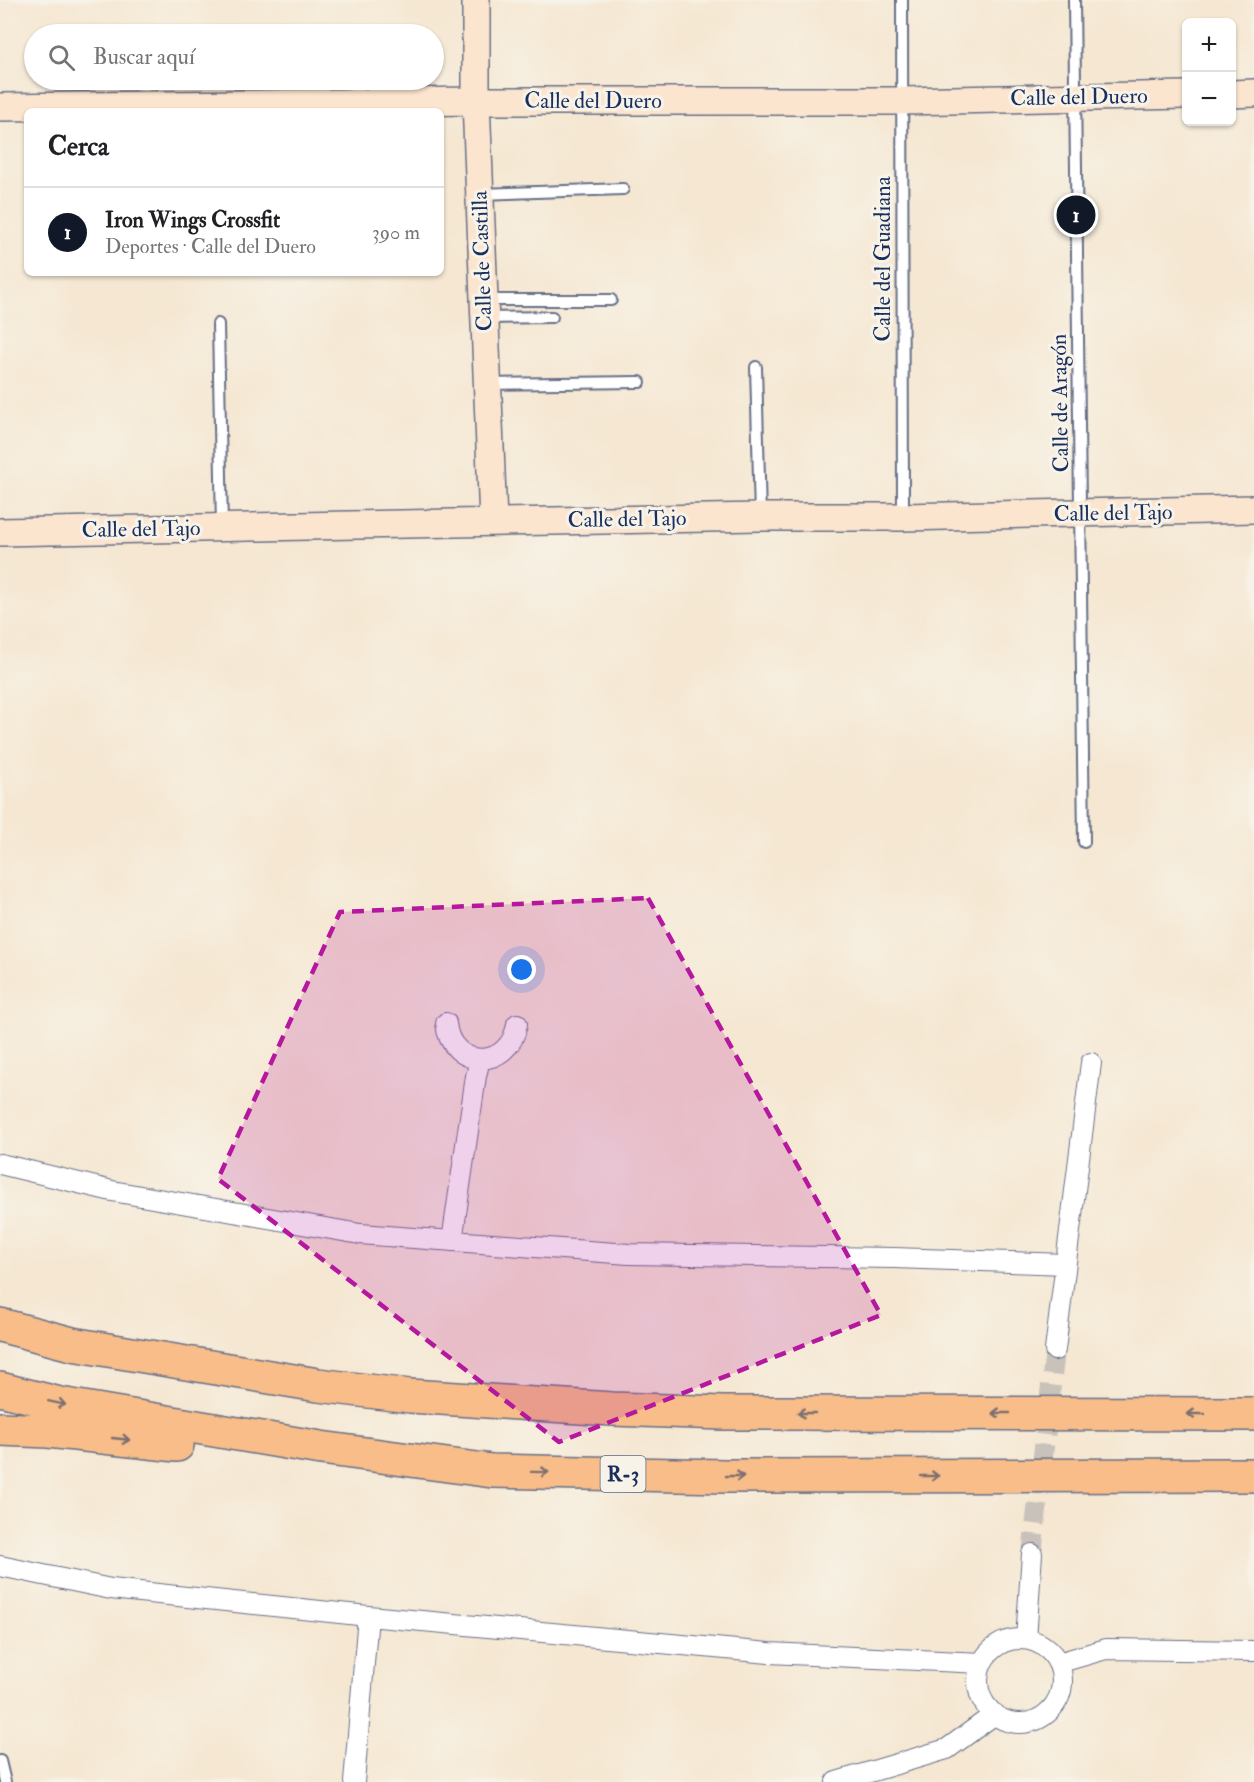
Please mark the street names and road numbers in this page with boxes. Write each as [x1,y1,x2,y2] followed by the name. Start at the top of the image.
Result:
[1010,82,1148,112] street label: Calle del Duero
[524,87,662,115] street label: Calle del Duero
[869,175,897,342] street label: Calle del Guadiana
[466,189,498,332] street label: Calle de Castilla
[1045,333,1075,473] street label: Calle de Aragón
[1053,498,1173,528] street label: Calle del Tajo
[567,504,687,534] street label: Calle del Tajo
[81,514,201,544] street label: Calle del Tajo
[600,1456,646,1492] road number: R-3

